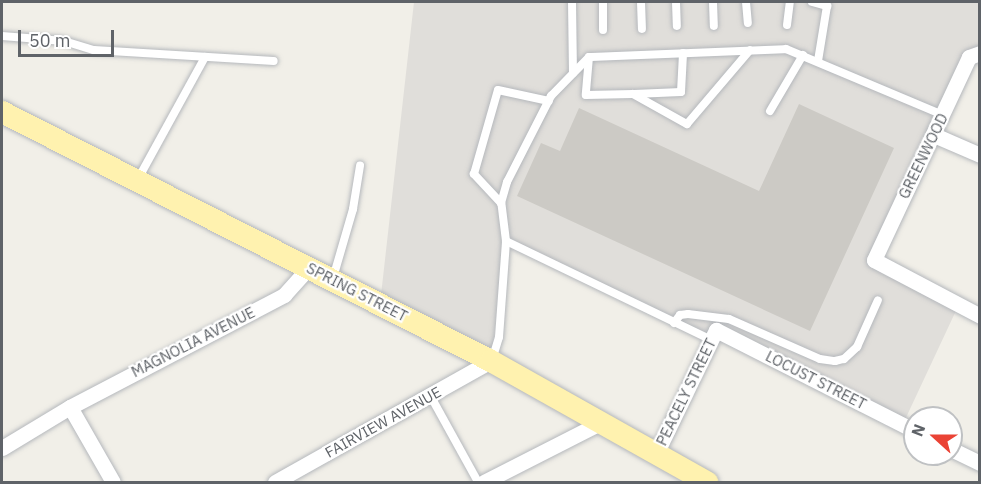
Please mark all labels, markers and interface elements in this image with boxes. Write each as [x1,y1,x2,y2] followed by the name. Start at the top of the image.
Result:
[21,18,117,56] scale bar
[29,29,71,52] text: 50 m
[895,110,951,202] street label: GREENWOOD
[304,259,410,325] street label: SPRING STREET
[128,303,258,381] street label: MAGNOLIA AVENUE
[652,336,720,448] street label: PEACELY STREET
[763,347,869,413] street label: LOCUST STREET
[322,383,444,461] street label: FAIRVIEW AVENUE
[903,406,963,466] north arrow
[907,421,929,439] text: N

